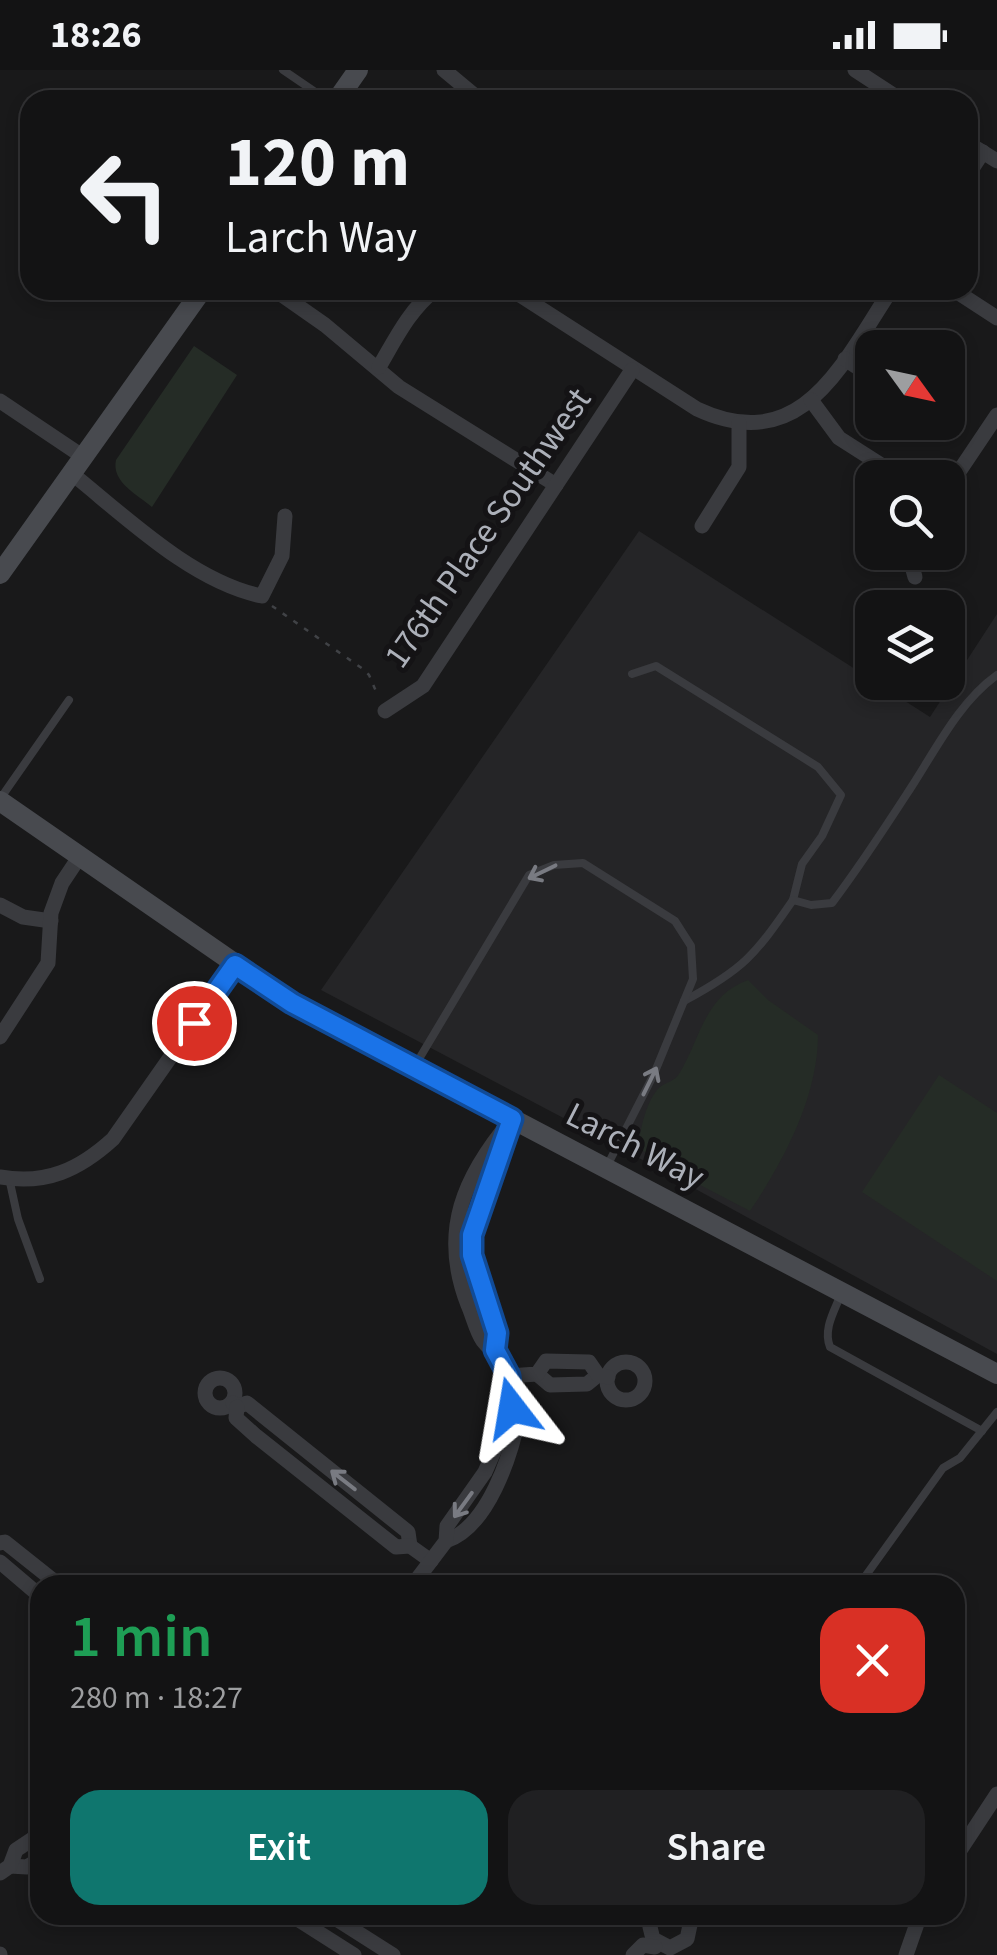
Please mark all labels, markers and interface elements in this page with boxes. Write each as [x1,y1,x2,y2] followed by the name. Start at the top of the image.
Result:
[50,8,142,62] text: 18:26
[225,113,410,213] text: 120 m
[60,130,190,260] icon: left
[225,206,417,270] text: Larch Way
[855,330,965,440] north arrow
[855,330,965,700] map controls
[372,378,604,678] street label: 176th Place Southwest
[855,460,965,570] button: search
[855,590,965,700] button: layers
[528,864,558,882] one-way arrow
[152,981,237,1066] pin
[167,996,222,1051] icon: arrive
[641,1066,660,1096] one-way arrow
[557,1090,713,1202] street label: Larch Way
[460,1356,564,1460] position arrow
[330,1469,356,1491] one-way arrow
[452,1491,473,1518] one-way arrow
[70,1595,213,1680] text: 1 min
[820,1608,925,1713] button: close
[70,1675,243,1721] text: 280 m · 18:27
[70,1790,488,1905] button: Exit
[508,1790,925,1905] button: Share

